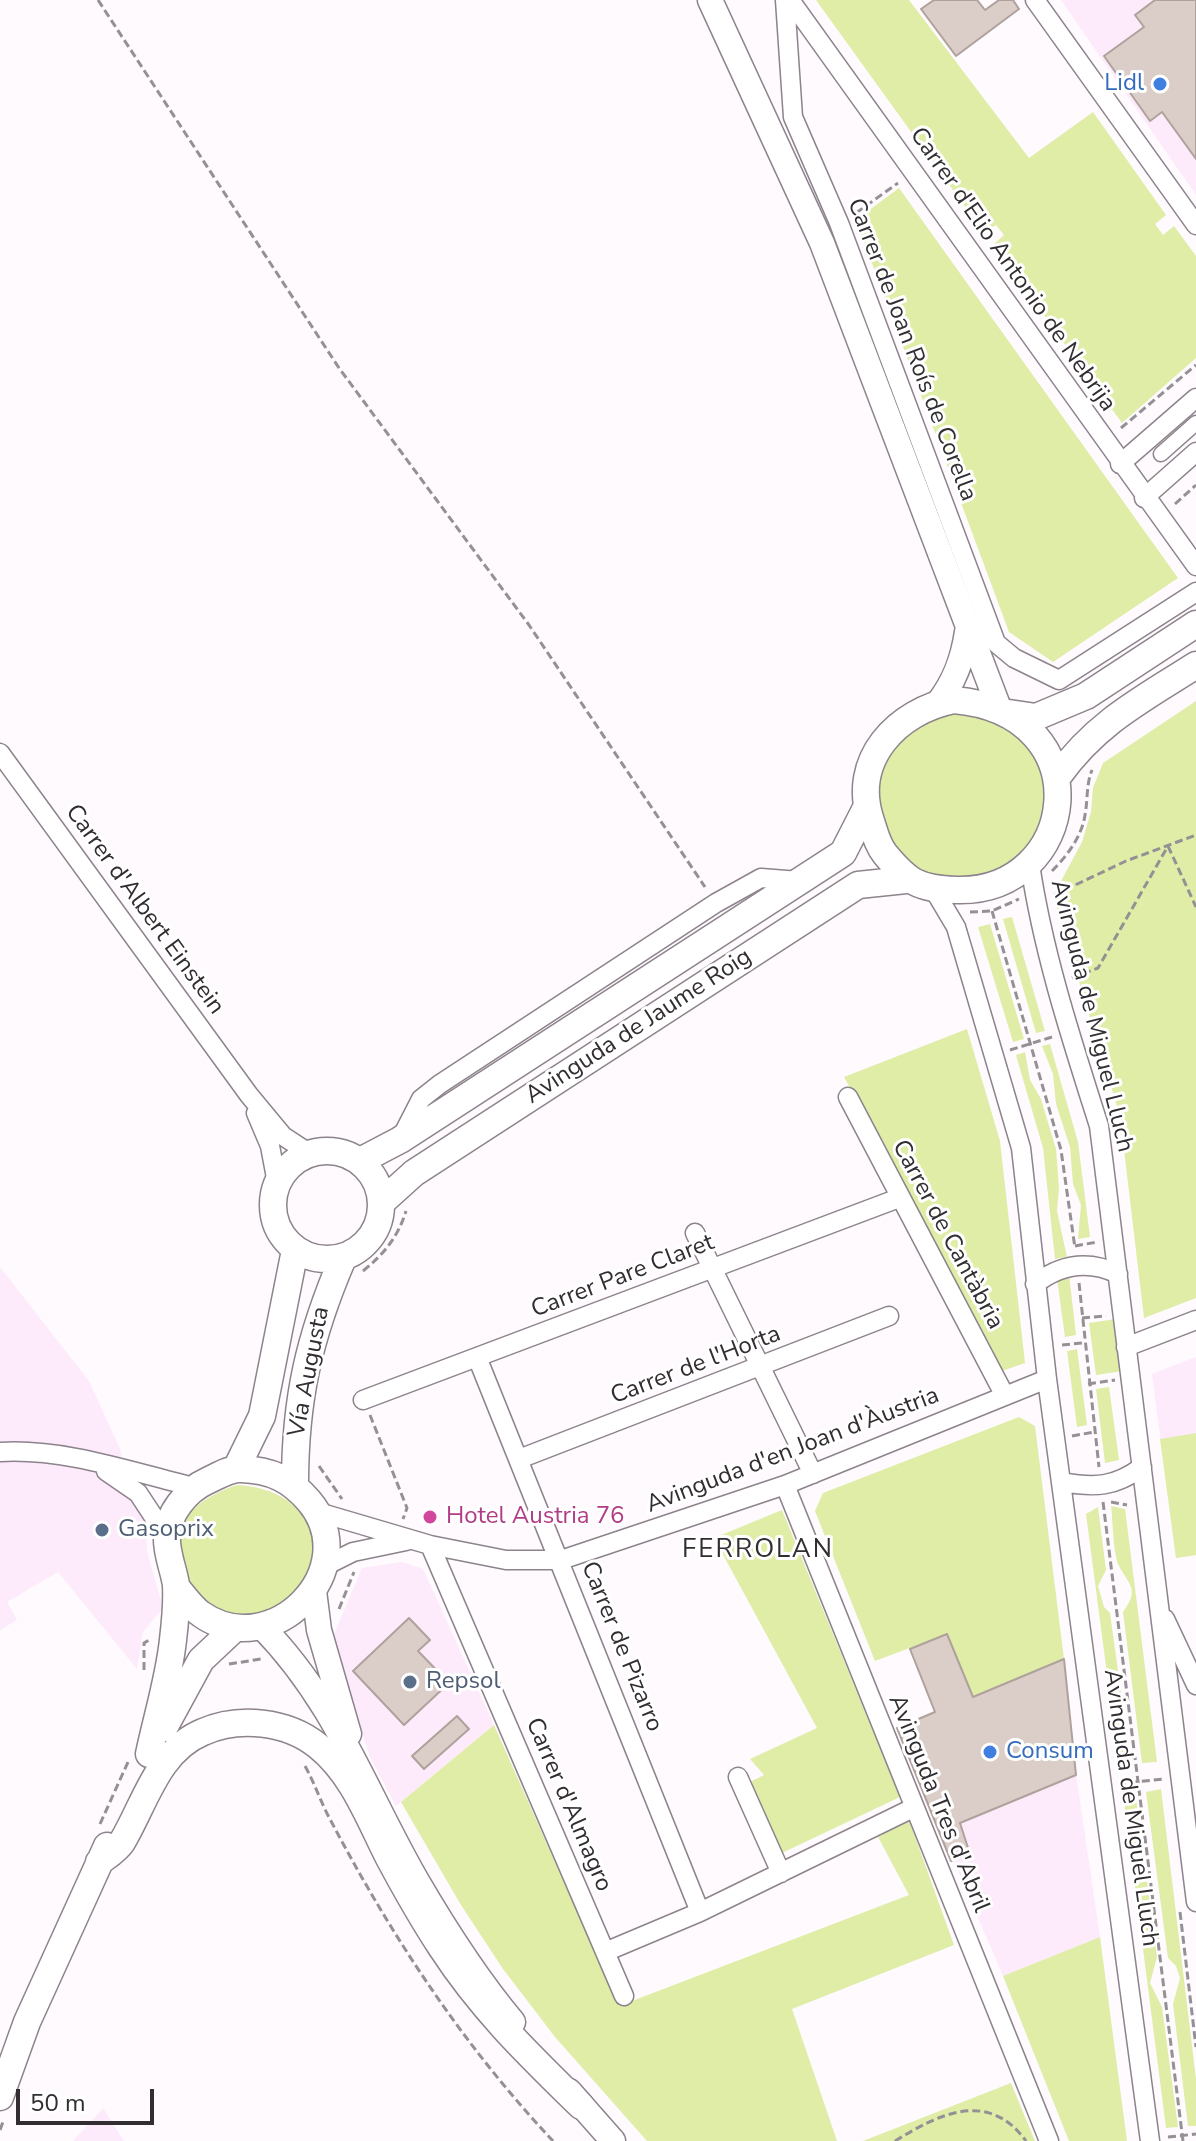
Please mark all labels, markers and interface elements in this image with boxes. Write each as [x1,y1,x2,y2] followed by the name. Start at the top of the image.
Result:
[1104,70,1144,98] place label: Lidl
[1151,75,1169,93] marker: Lidl
[903,122,1121,418] street label: Carrer d'Elio Antonio de Nebrija
[840,195,982,505] street label: Carrer de Joan Roís de Corella
[58,799,230,1021] street label: Carrer d'Albert Einstein
[1043,877,1139,1155] street label: Avinguda de Miguel Lluch
[520,943,758,1111] street label: Avinguda de Jaume Roig
[885,1136,1009,1334] street label: Carrer de Cantàbria
[528,1229,718,1325] street label: Carrer Pare Claret
[283,1304,337,1440] street label: Vía Augusta
[607,1320,785,1412] street label: Carrer de l'Horta
[643,1382,943,1520] street label: Avinguda d'en Joan d'Àustria
[446,1503,624,1531] place label: Hotel Austria 76
[421,1508,439,1526] marker: Hotel Austria 76
[118,1516,214,1544] place label: Gasoprix
[93,1521,111,1539] marker: Gasoprix
[682,1535,834,1567] district label: FERROLAN
[574,1558,668,1736] street label: Carrer de Pizarro
[1096,1667,1164,1949] street label: Avinguda de Miguel Lluch
[426,1668,501,1696] place label: Repsol
[401,1673,419,1691] marker: Repsol
[881,1691,995,1917] street label: Avinguda Tres d'Abril
[518,1714,618,1896] street label: Carrer d'Almagro
[1006,1738,1094,1766] place label: Consum
[981,1743,999,1761] marker: Consum
[20,2073,158,2123] scale bar
[30,2087,86,2119] text: 50 m

